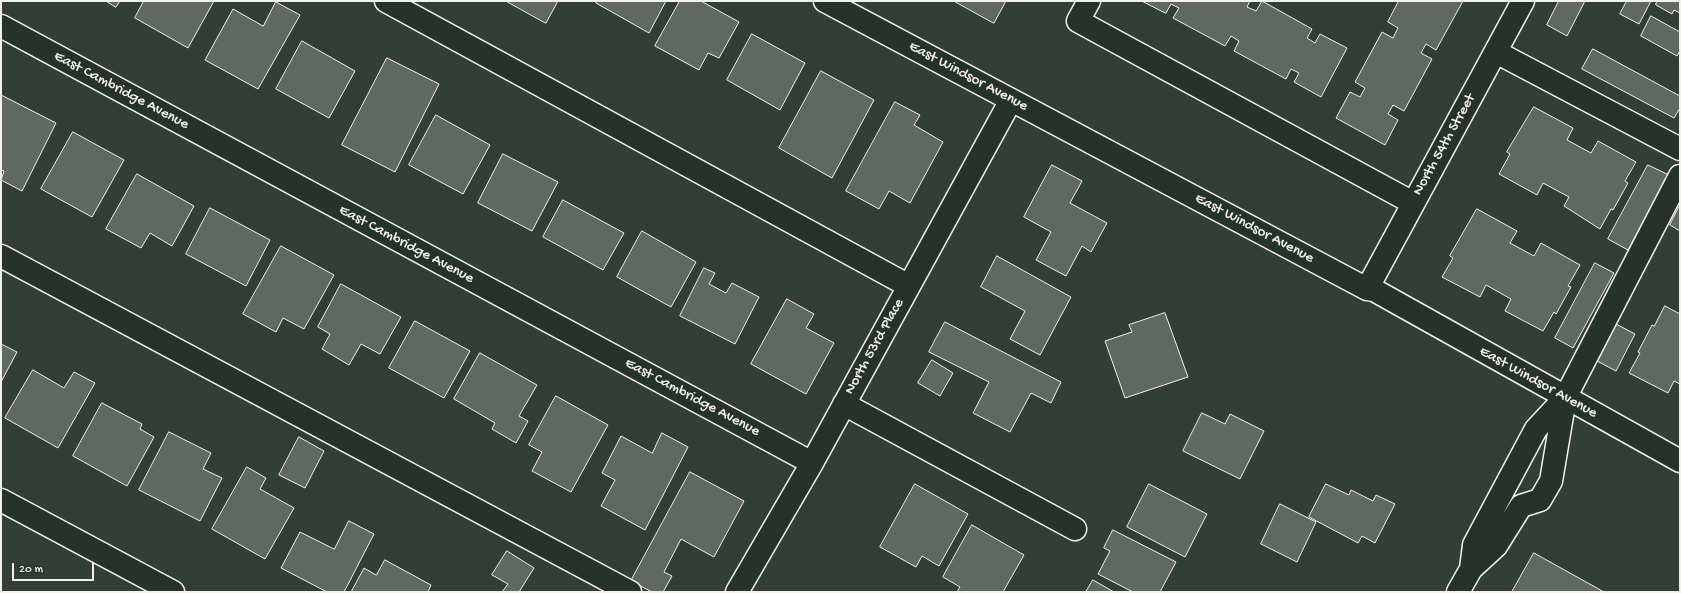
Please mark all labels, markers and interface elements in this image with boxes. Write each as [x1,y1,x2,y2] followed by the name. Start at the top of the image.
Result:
[905,38,1031,116] street label: East Windsor Avenue
[50,48,192,134] street label: East Cambridge Avenue
[1410,91,1480,199] street label: North 54th Street
[1191,190,1317,268] street label: East Windsor Avenue
[335,202,477,288] street label: East Cambridge Avenue
[841,296,909,398] street label: North 53rd Place
[1476,343,1600,423] street label: East Windsor Avenue
[621,355,763,441] street label: East Cambridge Avenue
[14,555,96,581] scale bar
[19,563,43,577] text: 20 m

